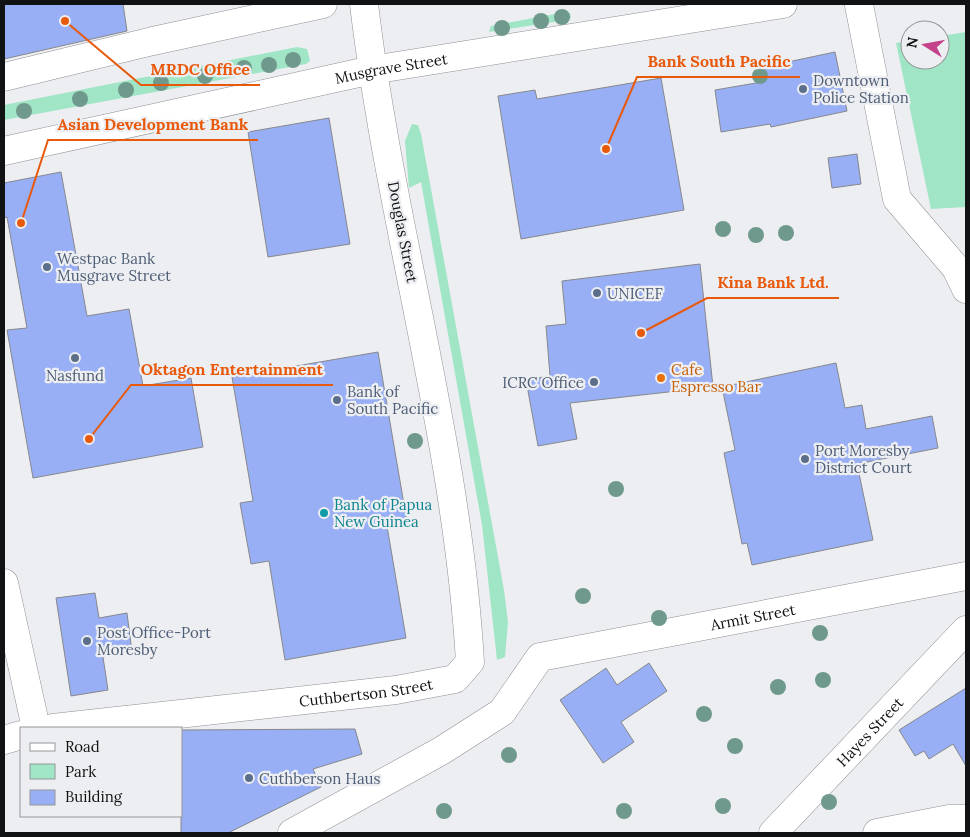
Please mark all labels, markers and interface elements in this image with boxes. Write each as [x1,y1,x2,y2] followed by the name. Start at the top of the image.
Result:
[900,20,950,70] north arrow
[902,35,922,50] text: N
[637,46,800,77] callout: Bank South Pacific
[333,49,449,87] street label: Musgrave Street
[647,51,791,71] text: Bank South Pacific
[141,54,260,85] callout: MRDC Office
[150,59,250,79] text: MRDC Office
[813,71,909,107] place label: Downtown Police Station
[797,83,809,95] marker: Downtown Police Station
[48,109,258,140] callout: Asian Development Bank
[58,114,249,134] text: Asian Development Bank
[384,180,422,284] street label: Douglas Street
[57,249,171,285] place label: Westpac Bank Musgrave Street
[41,261,53,273] marker: Westpac Bank Musgrave Street
[707,267,839,298] callout: Kina Bank Ltd.
[717,272,829,292] text: Kina Bank Ltd.
[607,284,663,303] place label: UNICEF
[591,287,603,299] marker: UNICEF
[69,352,81,364] marker: Nasfund
[131,354,333,385] callout: Oktagon Entertainment
[141,359,324,379] text: Oktagon Entertainment
[671,360,761,396] place label: Cafe Espresso Bar
[46,366,104,385] place label: Nasfund
[655,372,667,384] marker: Cafe Espresso Bar
[502,373,584,392] place label: ICRC Office
[588,376,600,388] marker: ICRC Office
[347,382,438,418] place label: Bank of South Pacific
[331,394,343,406] marker: Bank of South Pacific
[815,441,912,477] place label: Port Moresby District Court
[799,453,811,465] marker: Port Moresby District Court
[334,495,433,531] place label: Bank of Papua New Guinea
[318,507,330,519] marker: Bank of Papua New Guinea
[708,599,797,634] street label: Armit Street
[97,623,211,659] place label: Post Office-Port Moresby
[81,635,93,647] marker: Post Office-Port Moresby
[298,674,435,710] street label: Cuthbertson Street
[832,693,907,770] street label: Hayes Street
[20,727,182,817] legend
[65,737,100,756] text: Road
[65,762,96,781] text: Park
[259,769,381,788] place label: Cuthberson Haus
[243,772,255,784] marker: Cuthberson Haus
[65,787,123,806] text: Building

